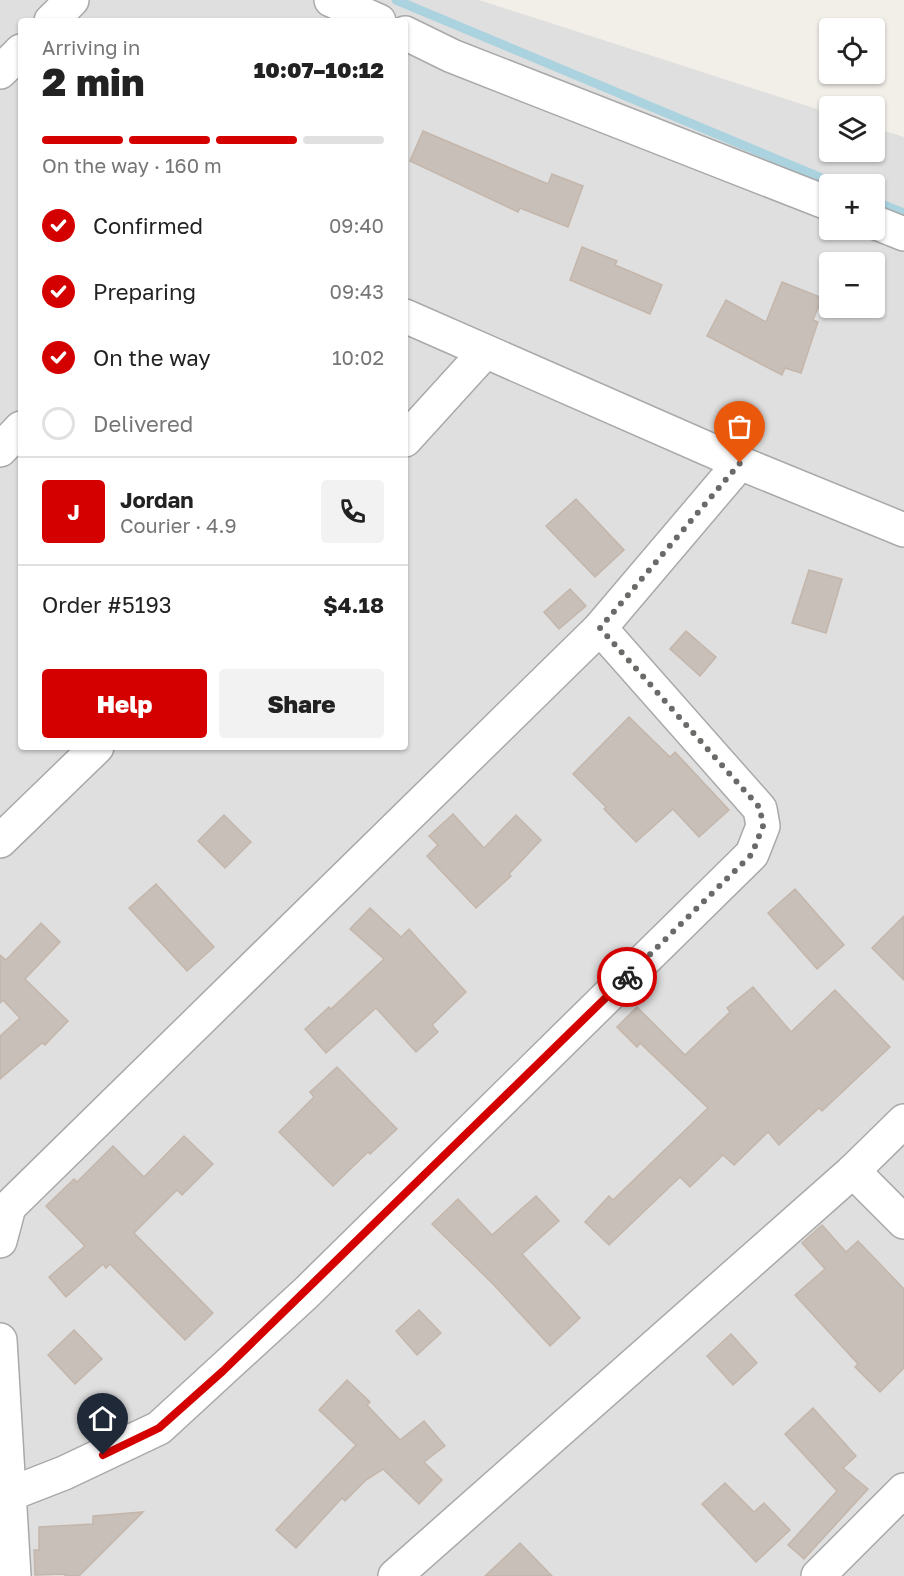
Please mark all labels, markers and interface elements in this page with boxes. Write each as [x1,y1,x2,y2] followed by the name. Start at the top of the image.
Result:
[819,18,885,318] map controls
[819,18,885,84] button: locate
[42,35,140,59] text: Arriving in
[254,56,384,83] text: 10:07–10:12
[42,58,145,105] text: 2 min
[819,96,885,162] button: layers
[42,153,222,177] text: On the way · 160 m
[819,174,885,240] button: +
[42,209,75,242] icon: check
[93,212,203,239] text: Confirmed
[329,213,384,237] text: 09:40
[819,252,885,318] button: −
[42,275,75,308] icon: check
[93,278,196,305] text: Preparing
[330,279,384,303] text: 09:43
[42,341,75,374] icon: check
[93,344,211,371] text: On the way
[332,345,384,369] text: 10:02
[714,401,765,463] pin
[93,410,193,437] text: Delivered
[723,410,756,443] icon: bag
[321,480,384,543] button: phone
[120,486,194,513] text: Jordan
[67,498,80,525] text: J
[120,513,237,537] text: Courier · 4.9
[42,591,172,618] text: Order #5193
[323,591,384,618] text: $4.18
[42,669,207,738] button: Help
[219,669,384,738] button: Share
[597,947,657,1007] courier
[611,961,644,994] icon: bike
[77,1393,128,1455] pin
[86,1402,119,1435] icon: home

